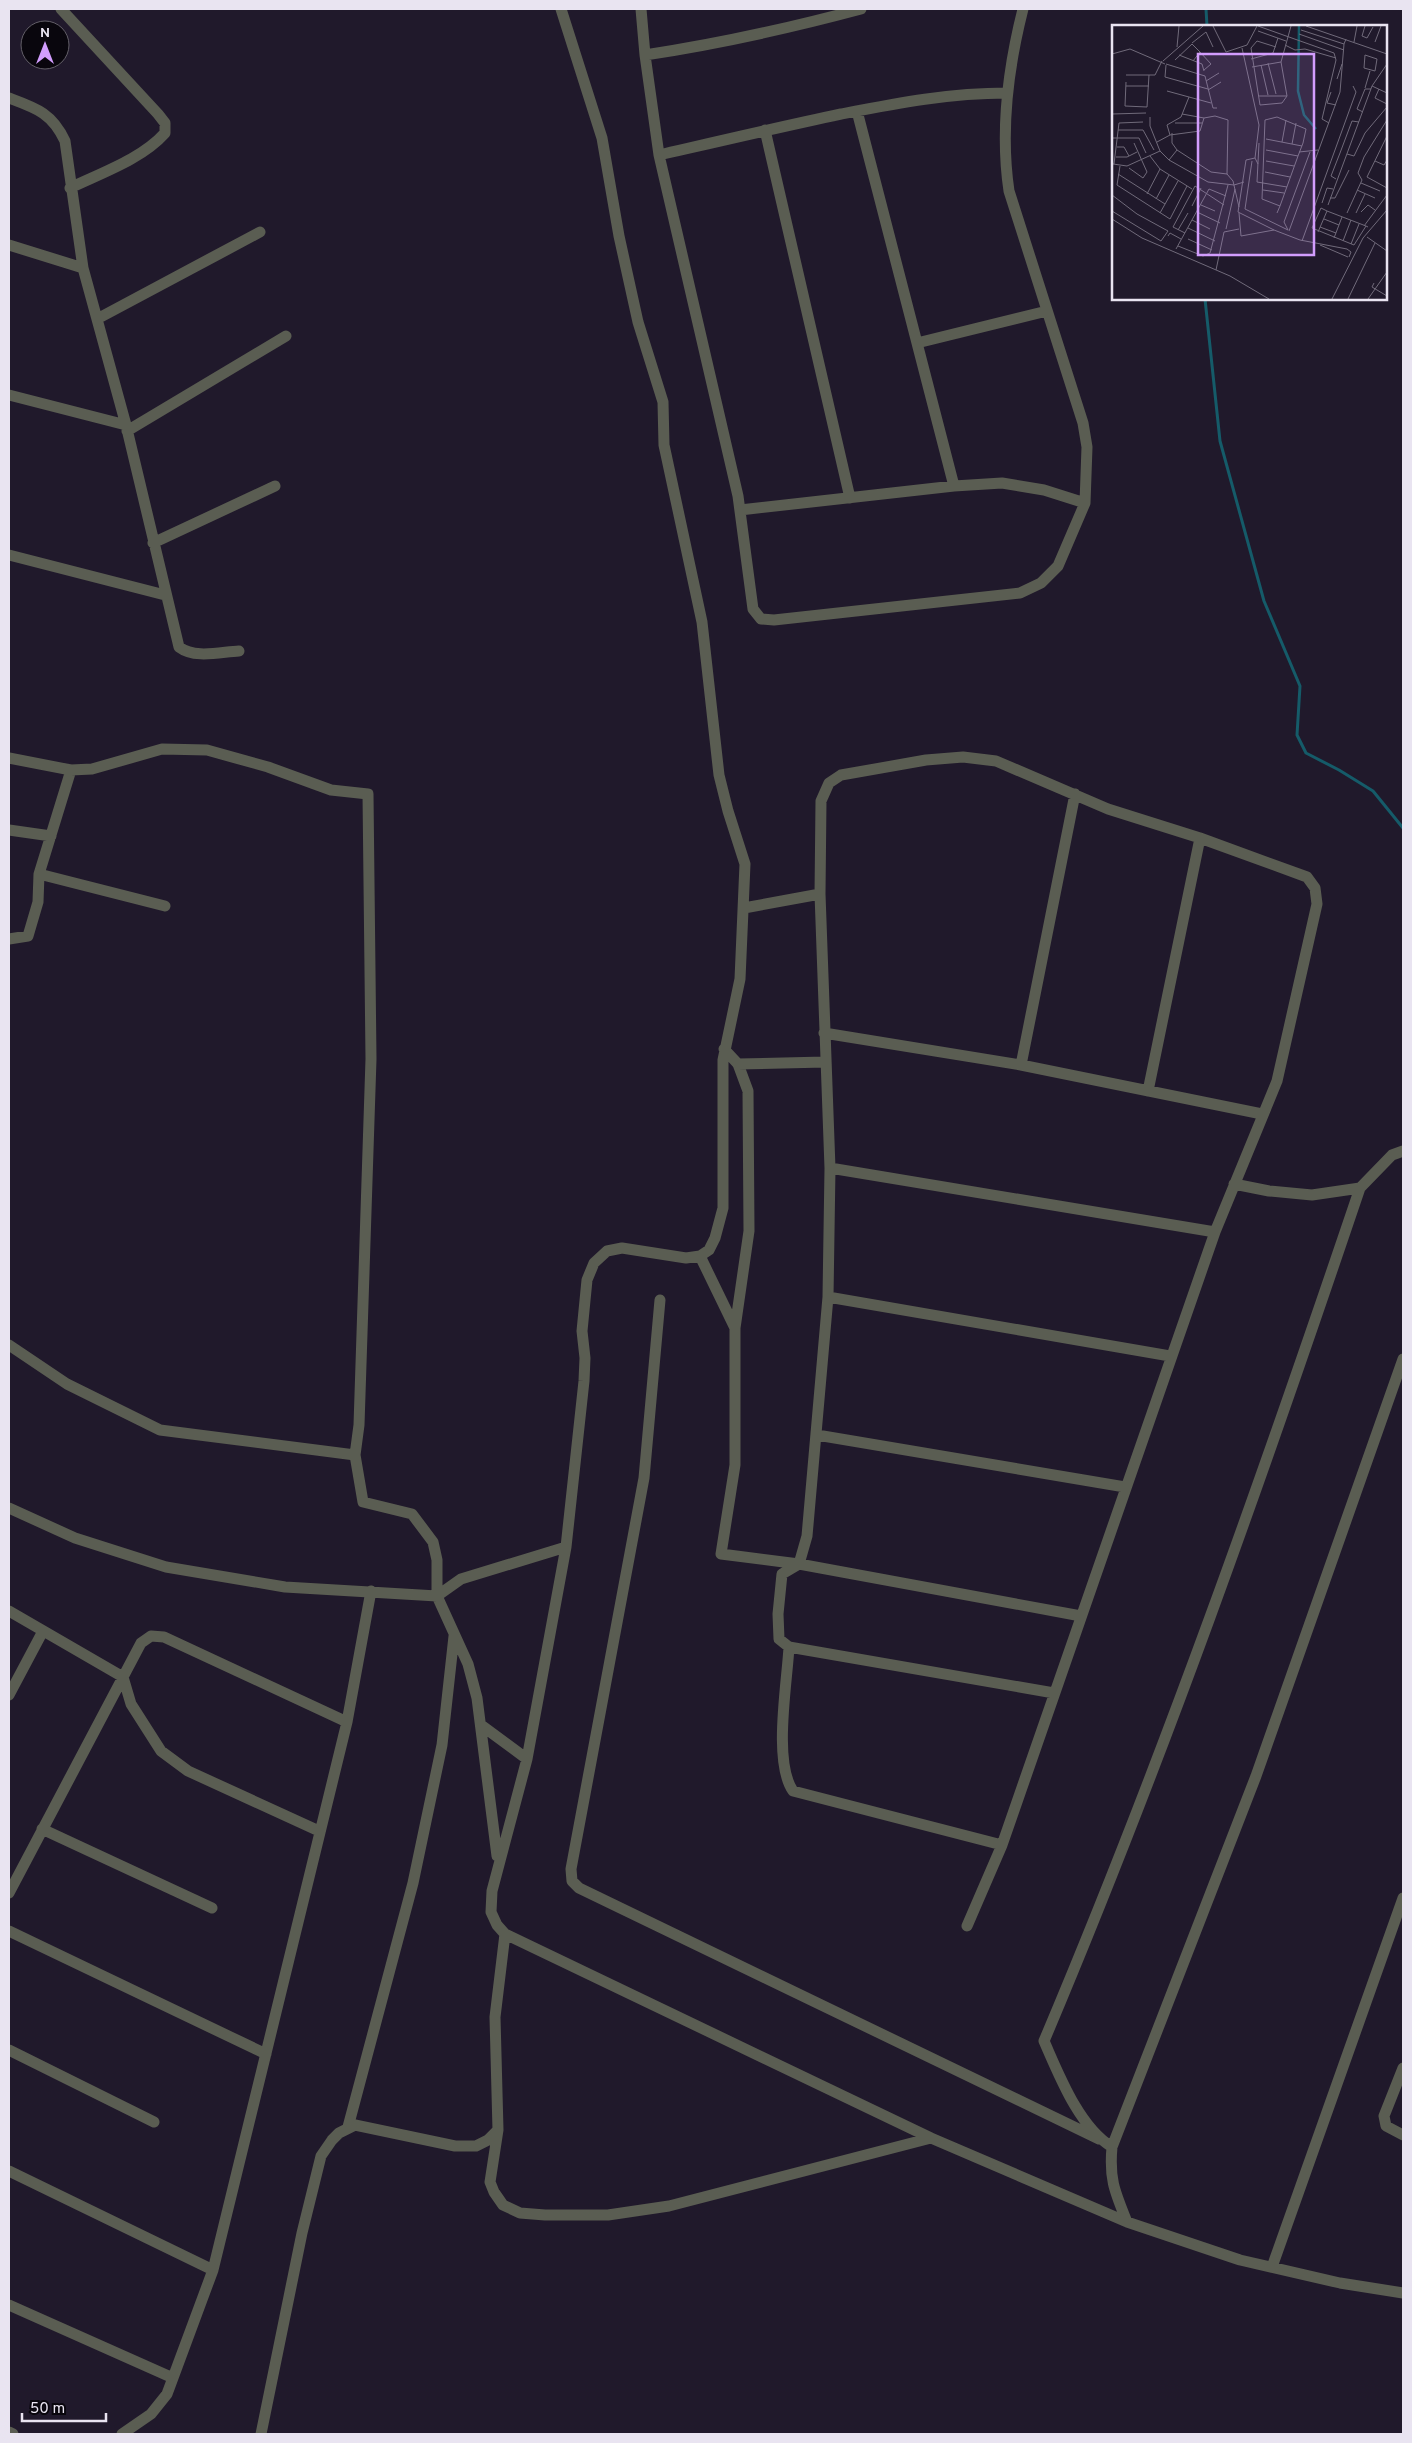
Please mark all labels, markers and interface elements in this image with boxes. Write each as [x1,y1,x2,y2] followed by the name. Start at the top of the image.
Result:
[20,20,70,70] north arrow
[40,25,50,42] text: N
[1112,25,1387,300] inset map
[22,2390,106,2422] scale bar
[30,2400,65,2419] text: 50 m

